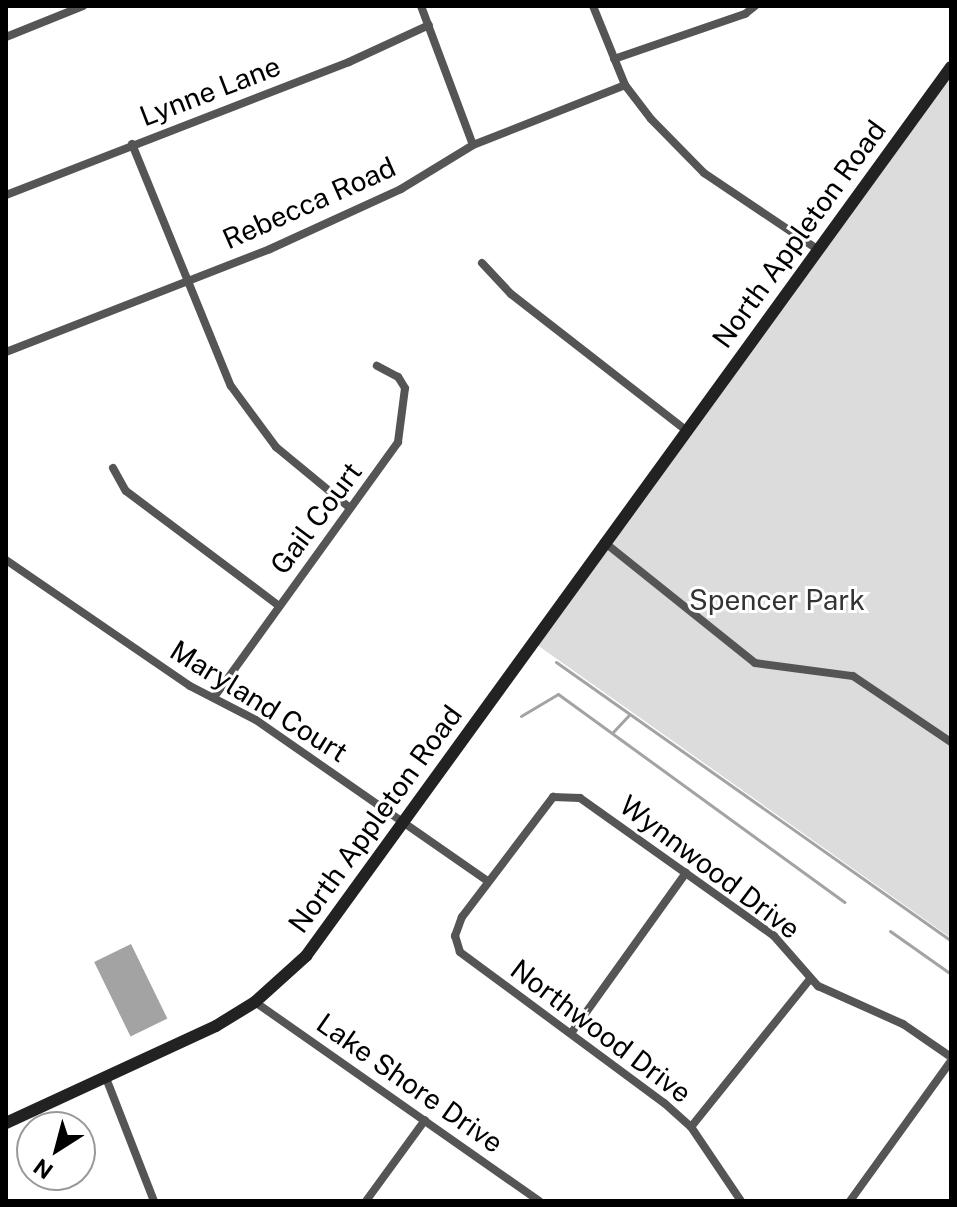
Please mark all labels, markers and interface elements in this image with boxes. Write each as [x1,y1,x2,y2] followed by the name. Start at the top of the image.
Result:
[135,49,285,133] street label: Lynne Lane
[705,114,893,354] street label: North Appleton Road
[217,150,401,256] street label: Rebecca Road
[263,455,369,581] street label: Gail Court
[689,583,865,617] park label: Spencer Park
[164,633,354,769] street label: Maryland Court
[281,699,469,939] street label: North Appleton Road
[613,788,807,946] street label: Wynnwood Drive
[504,952,698,1110] street label: Northwood Drive
[310,1006,510,1160] street label: Lake Shore Drive
[16,1111,96,1191] north arrow
[28,1153,58,1184] text: N

